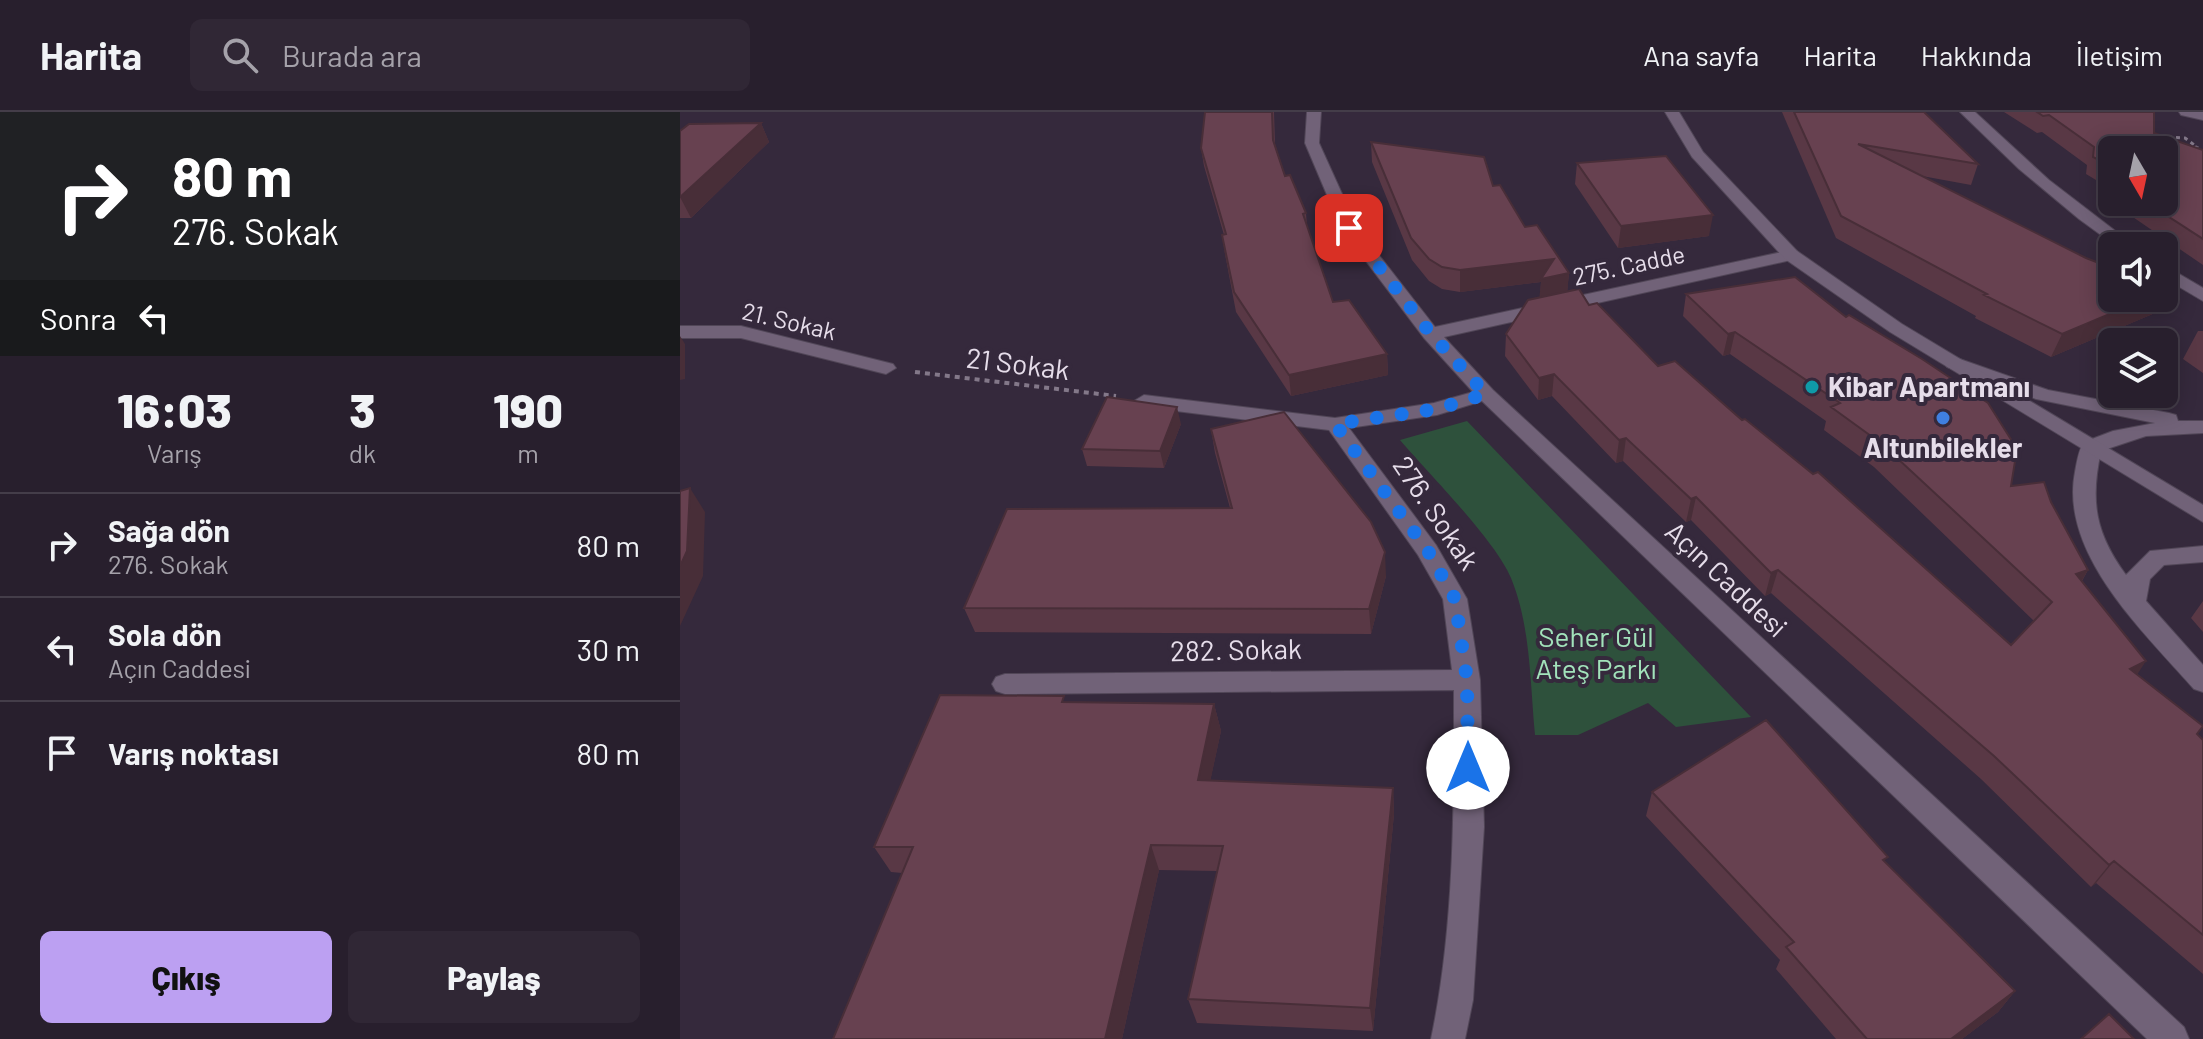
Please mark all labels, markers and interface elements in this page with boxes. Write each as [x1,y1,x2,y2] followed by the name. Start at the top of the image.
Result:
[190,19,750,91] search box
[40,32,142,78] text: Harita
[218,33,262,77] icon: search
[282,37,422,73] text: Burada ara
[1643,38,1759,72] text: Ana sayfa
[1803,38,1877,72] text: Harita
[1921,38,2032,72] text: Hakkında
[2076,38,2163,72] text: İletişim
[2098,136,2178,216] north arrow
[2098,136,2178,408] map controls
[172,141,292,208] text: 80 m
[40,144,144,248] icon: right
[1315,194,1383,262] pin
[1327,206,1371,250] icon: arrive
[172,209,339,252] text: 276. Sokak
[2098,232,2178,312] button: sound
[1570,239,1687,291] street label: 275. Cadde
[132,296,176,340] icon: left
[740,296,839,345] street label: 21. Sokak
[40,300,116,336] text: Sonra
[2098,328,2178,408] button: layers
[965,340,1072,386] street label: 21 Sokak
[1828,369,2030,403] place label: Kibar Apartmanı
[1803,378,1821,396] marker: Kibar Apartmanı
[117,380,232,438] text: 16:03
[349,380,376,438] text: 3
[493,380,563,438] text: 190
[1934,409,1952,427] marker: Altunbilekler
[1863,430,2023,464] place label: Altunbilekler
[147,437,202,468] text: Varış
[349,437,376,468] text: dk
[517,437,539,468] text: m
[1386,449,1487,576] street label: 276. Sokak
[108,512,230,548] text: Sağa dön
[1659,513,1794,643] street label: Açın Caddesi
[40,523,84,567] icon: right
[577,527,640,563] text: 80 m
[108,548,229,579] text: 276. Sokak
[108,616,222,652] text: Sola dön
[1535,619,1657,685] park label: Seher Gül Ateş Parkı
[40,627,84,671] icon: left
[577,631,640,667] text: 30 m
[1170,631,1302,667] street label: 282. Sokak
[108,652,251,683] text: Açın Caddesi
[1426,726,1510,810] position arrow
[40,731,84,775] icon: arrive
[108,735,279,771] text: Varış noktası
[577,735,640,771] text: 80 m
[40,931,332,1023] button: Çıkış
[348,931,640,1023] button: Paylaş

